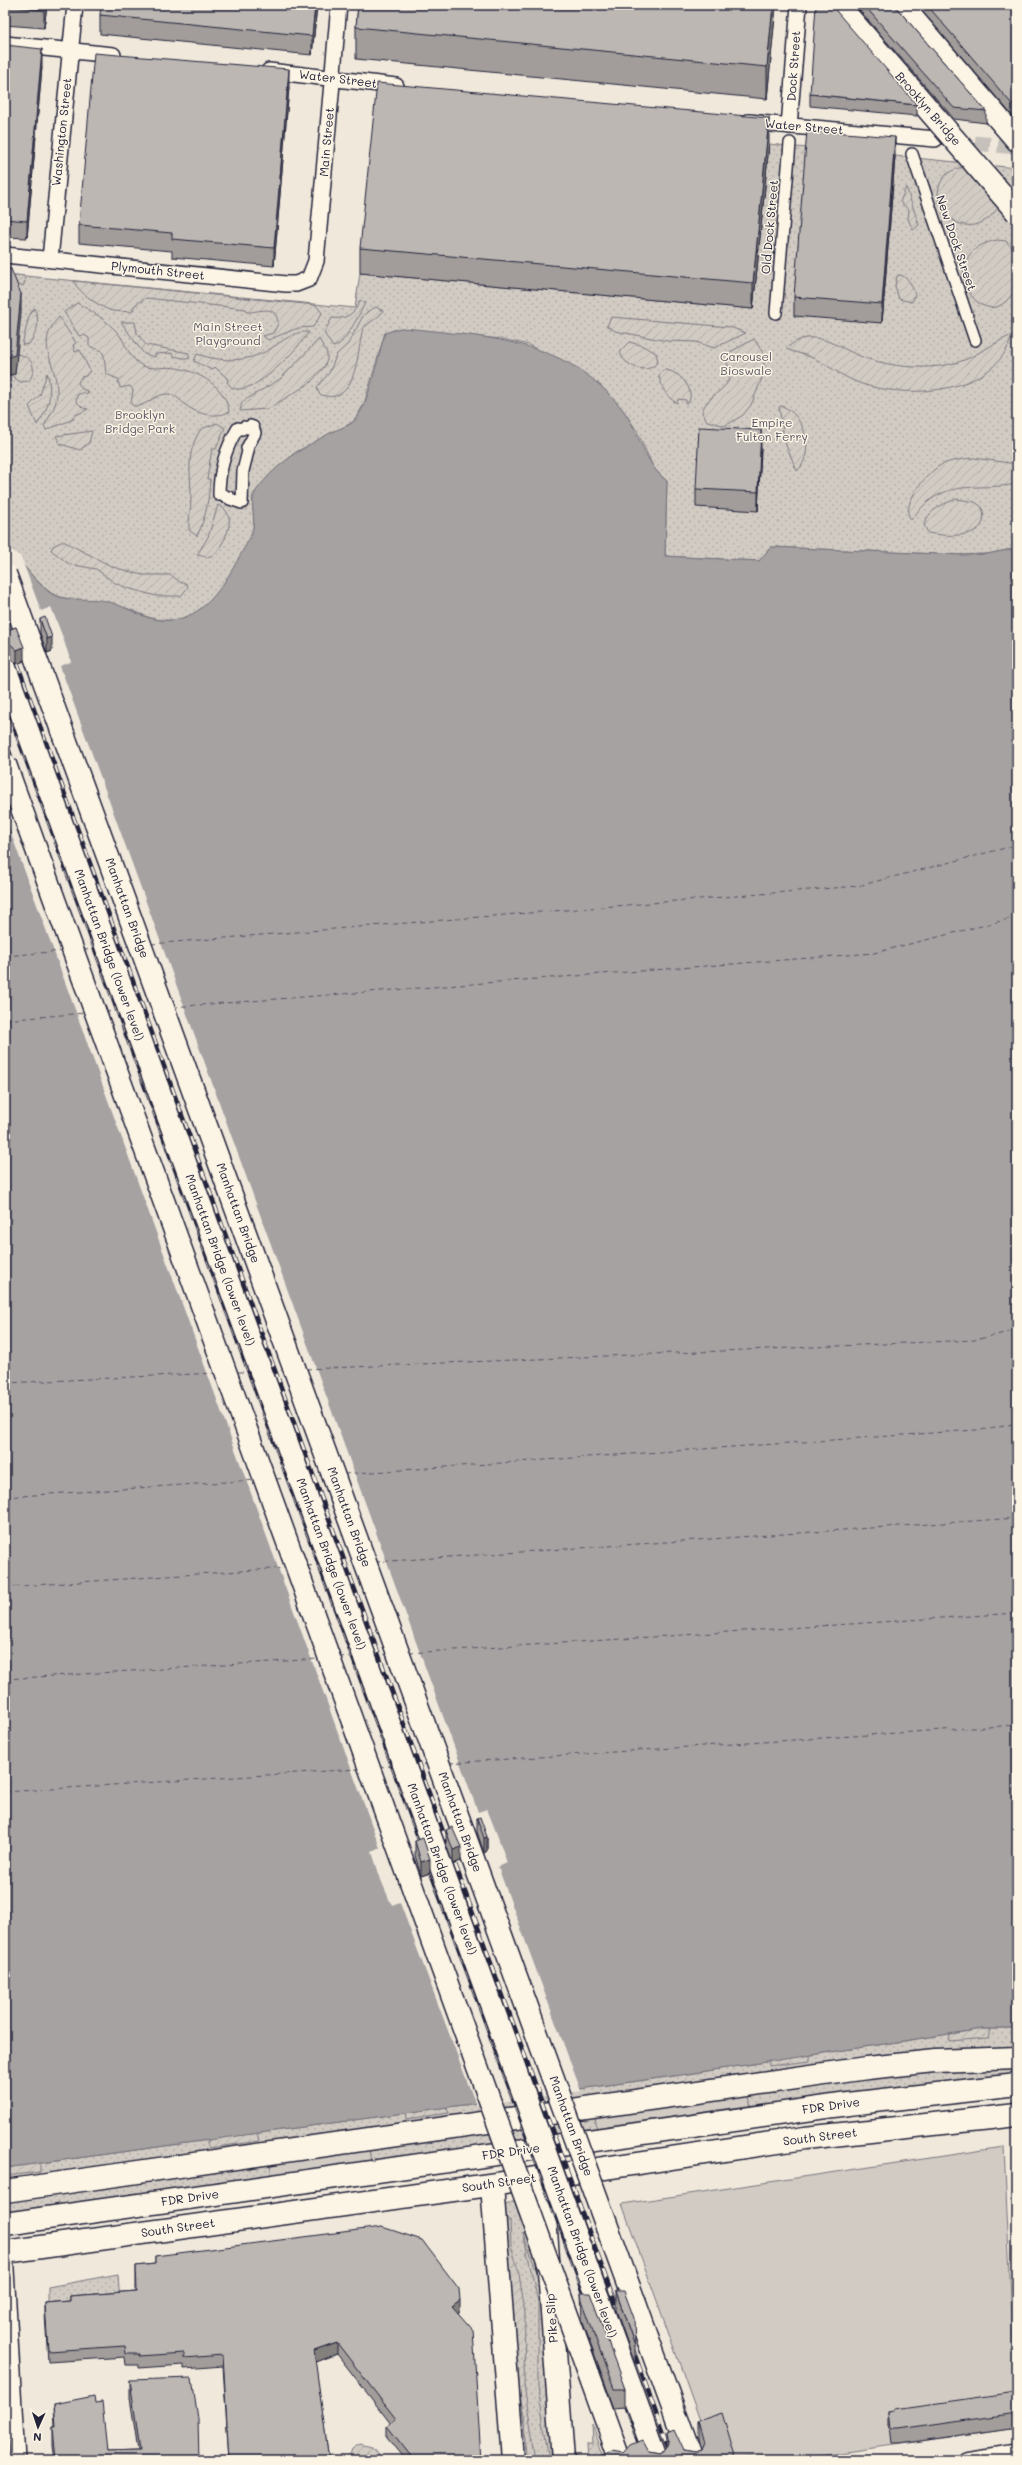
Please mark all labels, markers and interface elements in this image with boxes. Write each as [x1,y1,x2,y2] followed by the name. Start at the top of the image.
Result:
[783,30,803,102] street label: Dock Street
[298,65,378,91] street label: Water Street
[892,68,965,149] street label: Brooklyn Bridge
[47,77,75,187] street label: Washington Street
[315,107,337,177] street label: Main Street
[764,115,844,137] street label: Water Street
[757,179,781,275] street label: Old Dock Street
[933,193,981,293] street label: New Dock Street
[111,257,206,283] street label: Plymouth Street
[193,318,263,348] park label: Main Street Playground
[720,348,772,378] park label: Carousel Bioswale
[105,406,175,436] park label: Brooklyn Bridge Park
[736,414,808,444] park label: Empire Fulton Ferry
[102,855,154,960] street label: Manhattan Bridge
[71,867,149,1043] street label: Manhattan Bridge (lower level)
[213,1160,265,1265] street label: Manhattan Bridge
[182,1172,260,1348] street label: Manhattan Bridge (lower level)
[324,1464,376,1569] street label: Manhattan Bridge
[293,1476,371,1652] street label: Manhattan Bridge (lower level)
[435,1769,487,1874] street label: Manhattan Bridge
[404,1781,482,1957] street label: Manhattan Bridge (lower level)
[546,2073,598,2178] street label: Manhattan Bridge
[801,2093,861,2117] street label: FDR Drive
[782,2124,858,2148] street label: South Street
[481,2139,541,2163] street label: FDR Drive
[544,2164,622,2340] street label: Manhattan Bridge (lower level)
[461,2169,537,2195] street label: South Street
[160,2185,220,2209] street label: FDR Drive
[140,2214,216,2240] street label: South Street
[541,2293,561,2343] street label: Pike Slip
[18,2407,58,2447] north arrow
[33,2430,42,2445] text: N

